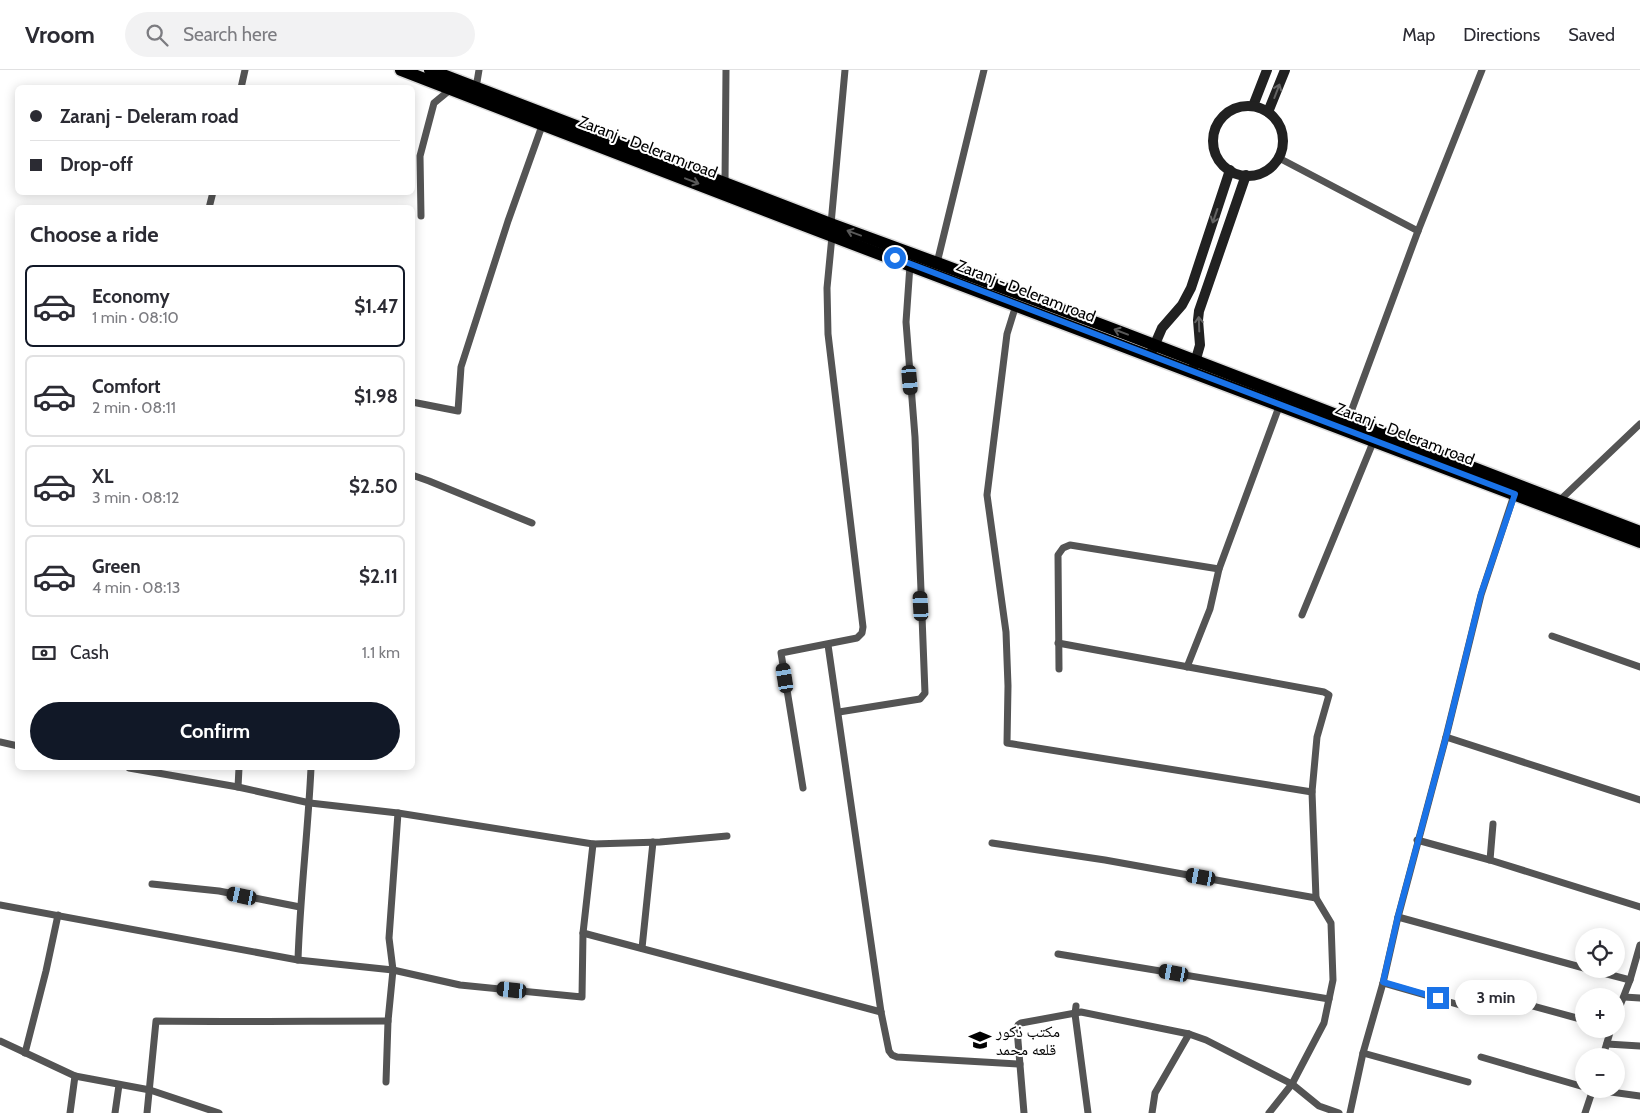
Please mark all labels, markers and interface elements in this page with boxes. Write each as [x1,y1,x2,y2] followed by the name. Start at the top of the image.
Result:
[125,12,475,57] search box
[25,20,95,49] text: Vroom
[143,21,171,49] icon: search
[183,23,277,46] text: Search here
[1402,24,1435,46] text: Map
[1463,24,1540,46] text: Directions
[1568,24,1615,46] text: Saved
[1272,84,1282,99] one-way arrow
[60,105,239,128] text: Zaranj - Deleram road
[576,112,720,182] street label: Zaranj - Deleram road
[60,153,133,176] text: Drop-off
[683,177,699,186] one-way arrow
[1210,208,1219,224] one-way arrow
[30,221,159,248] text: Choose a ride
[847,228,862,237] one-way arrow
[884,247,906,269] route start
[954,256,1098,326] street label: Zaranj - Deleram road
[32,284,77,329] icon: car
[92,285,170,308] text: Economy
[354,295,398,318] text: $1.47
[92,308,179,327] text: 1 min · 08:10
[1194,317,1204,333] one-way arrow
[1114,327,1129,337] one-way arrow
[901,364,918,396] car
[32,374,77,419] icon: car
[92,375,161,398] text: Comfort
[354,385,398,408] text: $1.98
[92,398,176,417] text: 2 min · 08:11
[1333,399,1477,469] street label: Zaranj - Deleram road
[32,464,77,509] icon: car
[92,465,113,488] text: XL
[349,475,398,498] text: $2.50
[92,488,179,507] text: 3 min · 08:12
[32,554,77,599] icon: car
[92,555,141,578] text: Green
[359,565,398,588] text: $2.11
[92,578,180,597] text: 4 min · 08:13
[912,591,929,621] car
[30,639,58,667] icon: cash
[70,641,109,664] text: Cash
[362,643,400,662] text: 1.1 km
[775,662,794,694] car
[30,702,400,760] button: Confirm
[1184,867,1217,887] car
[225,886,258,906] car
[1575,928,1625,1098] map controls
[1575,928,1625,978] button: locate
[1157,963,1190,983] car
[1456,980,1538,1016] callout: 3 min
[496,981,527,999] car
[1427,987,1449,1009] route end
[1477,988,1515,1007] text: 3 min
[1575,988,1625,1038] button: +
[995,1022,1060,1059] place label: مکتب ذکور قلعه محمد
[967,1027,993,1053] school or university icon: مکتب ذکور قلعه محمد
[1575,1048,1625,1098] button: −

